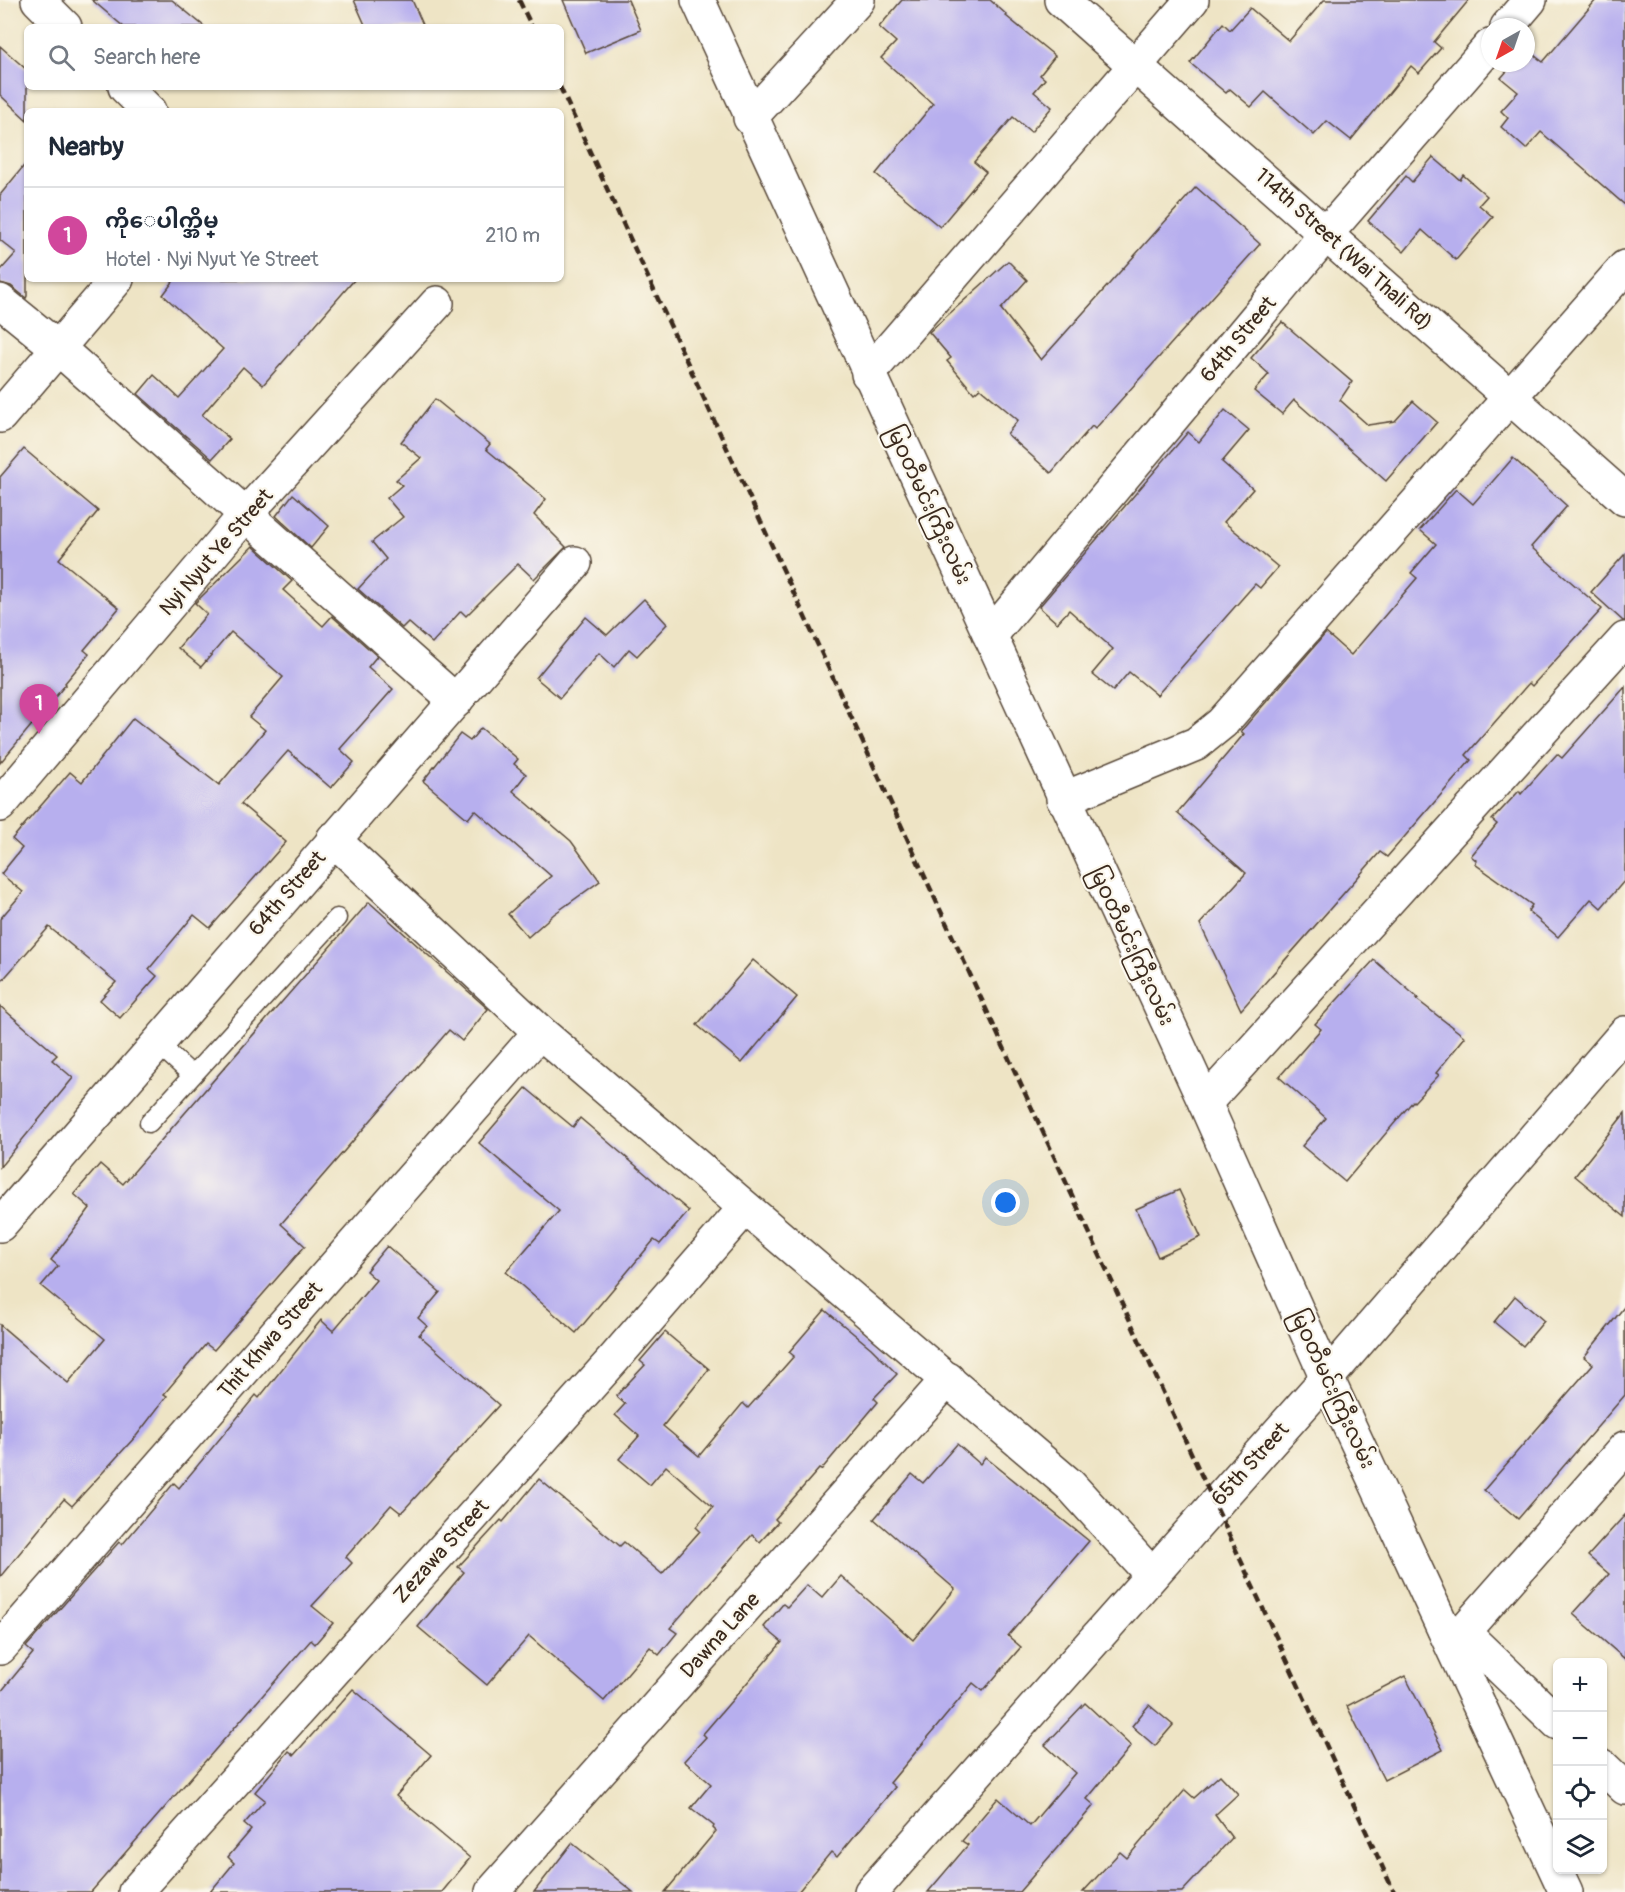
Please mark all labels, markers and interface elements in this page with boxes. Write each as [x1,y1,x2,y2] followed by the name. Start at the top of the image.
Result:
[1481,18,1535,72] north arrow
[24,24,564,90] search box
[45,41,78,74] icon: search
[93,43,200,71] text: Search here
[48,131,124,163] text: Nearby
[1249,162,1438,336] street label: 114th Street (Wai Thali Rd)
[105,207,218,235] text: ကိုေပါက္အိမ္
[64,223,71,248] text: 1
[485,223,540,248] text: 210 m
[105,247,319,272] text: Hotel · Nyi Nyut Ye Street
[1195,290,1283,388] street label: 64th Street
[877,420,980,590] street label: မြဝတီမင်းကြီးလမ်း
[154,483,279,622] street label: Nyi Nyut Ye Street
[20,684,58,734] pin: 1
[243,845,332,942] street label: 64th Street
[1080,861,1183,1031] street label: မြဝတီမင်းကြီးလမ်း
[991,1188,1020,1217] your location
[212,1276,329,1404] street label: Thit Khwa Street
[1281,1304,1384,1474] street label: မြဝတီမင်းကြီးလမ်း
[1206,1416,1295,1512] street label: 65th Street
[388,1493,496,1609] street label: Zezawa Street
[675,1586,766,1684] street label: Dawna Lane
[1553,1658,1607,1874] map controls
[1553,1658,1607,1712] button: +
[1553,1712,1607,1766] button: −
[1553,1766,1607,1820] button: locate
[1553,1820,1607,1874] button: layers

